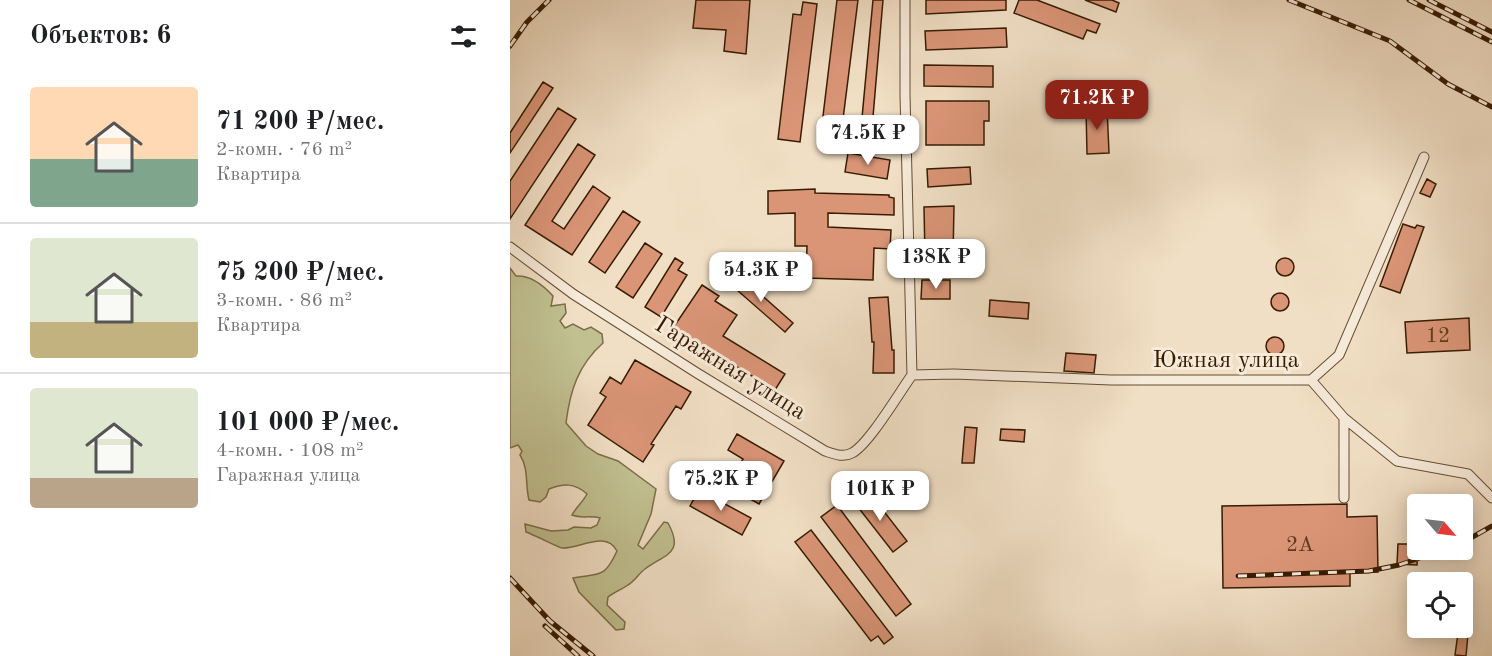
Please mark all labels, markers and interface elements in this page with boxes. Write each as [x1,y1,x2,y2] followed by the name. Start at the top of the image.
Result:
[447,20,480,53] icon: filters
[30,23,171,49] text: Объектов: 6
[1042,80,1152,131] pin: 71.2K ₽
[1059,89,1135,109] text: 71.2K ₽
[216,109,384,135] text: 71 200 ₽/мес.
[78,111,150,183] icon: home
[813,115,923,166] pin: 74.5K ₽
[830,124,906,144] text: 74.5K ₽
[216,140,352,160] text: 2-комн. · 76 m²
[216,165,301,185] text: Квартира
[887,239,985,290] pin: 138K ₽
[901,248,971,268] text: 138K ₽
[706,252,816,303] pin: 54.3K ₽
[216,260,384,286] text: 75 200 ₽/мес.
[723,261,799,281] text: 54.3K ₽
[78,262,150,334] icon: home
[216,291,352,311] text: 3-комн. · 86 m²
[650,313,810,425] street label: Гаражная улица
[216,316,301,336] text: Квартира
[1426,326,1450,347] house number: 12
[1153,349,1300,373] street label: Южная улица
[216,410,399,436] text: 101 000 ₽/мес.
[78,412,150,484] icon: home
[216,441,364,461] text: 4-комн. · 108 m²
[666,461,776,512] pin: 75.2K ₽
[216,466,360,486] text: Гаражная улица
[683,470,759,490] text: 75.2K ₽
[831,471,929,522] pin: 101K ₽
[845,480,915,500] text: 101K ₽
[1407,494,1473,560] north arrow
[1407,494,1473,638] map controls
[1286,535,1314,556] house number: 2А
[1407,572,1473,638] button: locate

